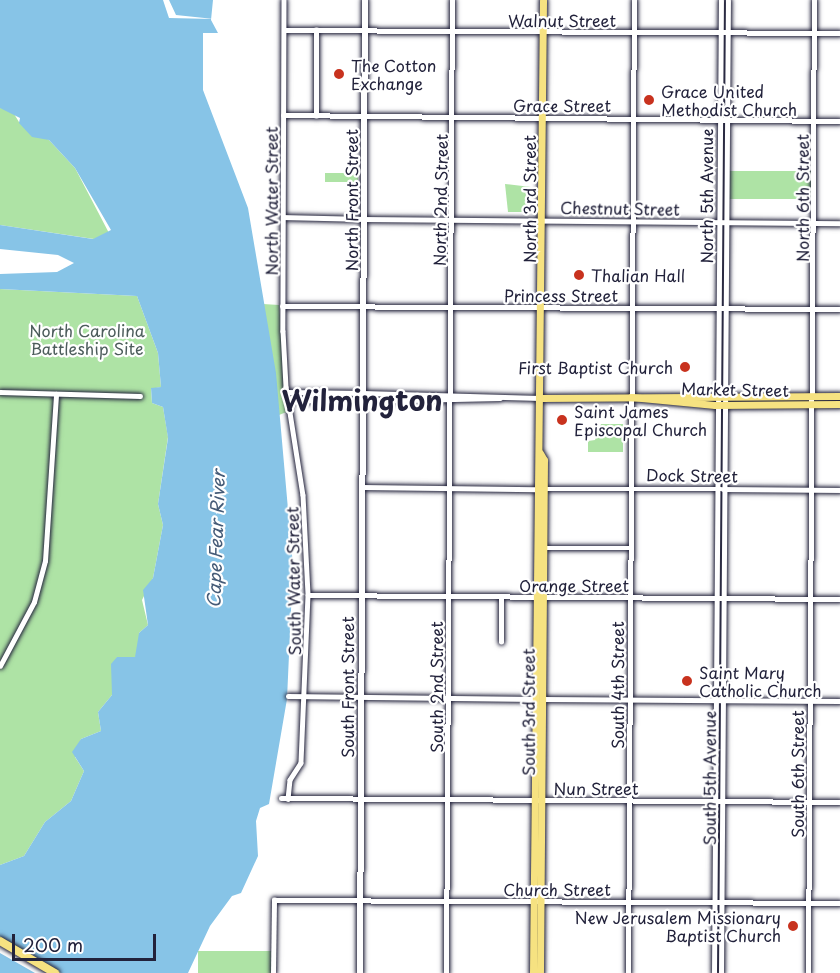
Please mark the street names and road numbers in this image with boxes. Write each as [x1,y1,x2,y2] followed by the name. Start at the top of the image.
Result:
[508,10,616,30] street label: Walnut Street
[512,95,612,115] street label: Grace Street
[261,125,281,277] street label: North Water Street
[341,128,361,272] street label: North Front Street
[696,128,716,264] street label: North 5th Avenue
[429,133,451,267] street label: North 2nd Street
[792,133,812,263] street label: North 6th Street
[519,134,539,264] street label: North 3rd Street
[559,197,681,219] street label: Chestnut Street
[504,285,618,305] street label: Princess Street
[680,378,790,400] street label: Market Street
[646,465,738,485] street label: Dock Street
[282,506,304,656] street label: South Water Street
[519,575,629,595] street label: Orange Street
[337,616,357,758] street label: South Front Street
[426,621,446,753] street label: South 2nd Street
[607,621,627,749] street label: South 4th Street
[518,647,538,777] street label: South 3rd Street
[787,709,807,839] street label: South 6th Street
[699,710,719,846] street label: South 5th Avenue
[554,778,638,798] street label: Nun Street
[503,879,611,899] street label: Church Street

